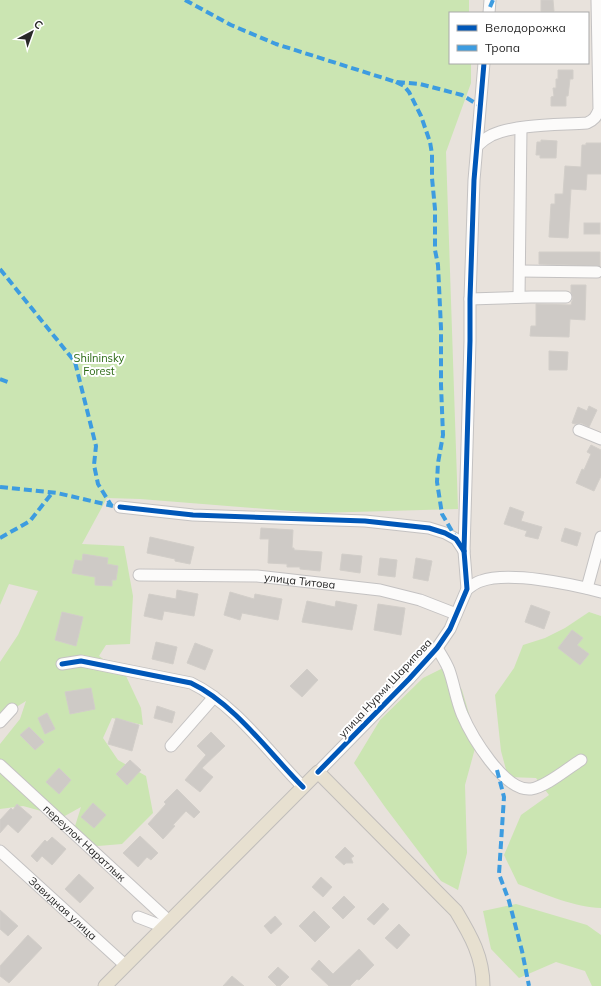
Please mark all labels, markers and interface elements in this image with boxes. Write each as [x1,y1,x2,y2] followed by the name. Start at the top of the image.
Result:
[12,12,52,52] north arrow
[449,12,589,64] legend
[31,17,46,33] text: С
[485,20,566,35] text: Велодорожка
[485,40,520,55] text: Тропа
[74,351,125,378] park label: Shilninsky Forest
[263,570,336,592] street label: улица Титова
[335,636,435,740] street label: улица Нурми Шарипова
[40,802,129,884] street label: переулок Наратлык
[26,874,100,943] street label: Завидная улица

